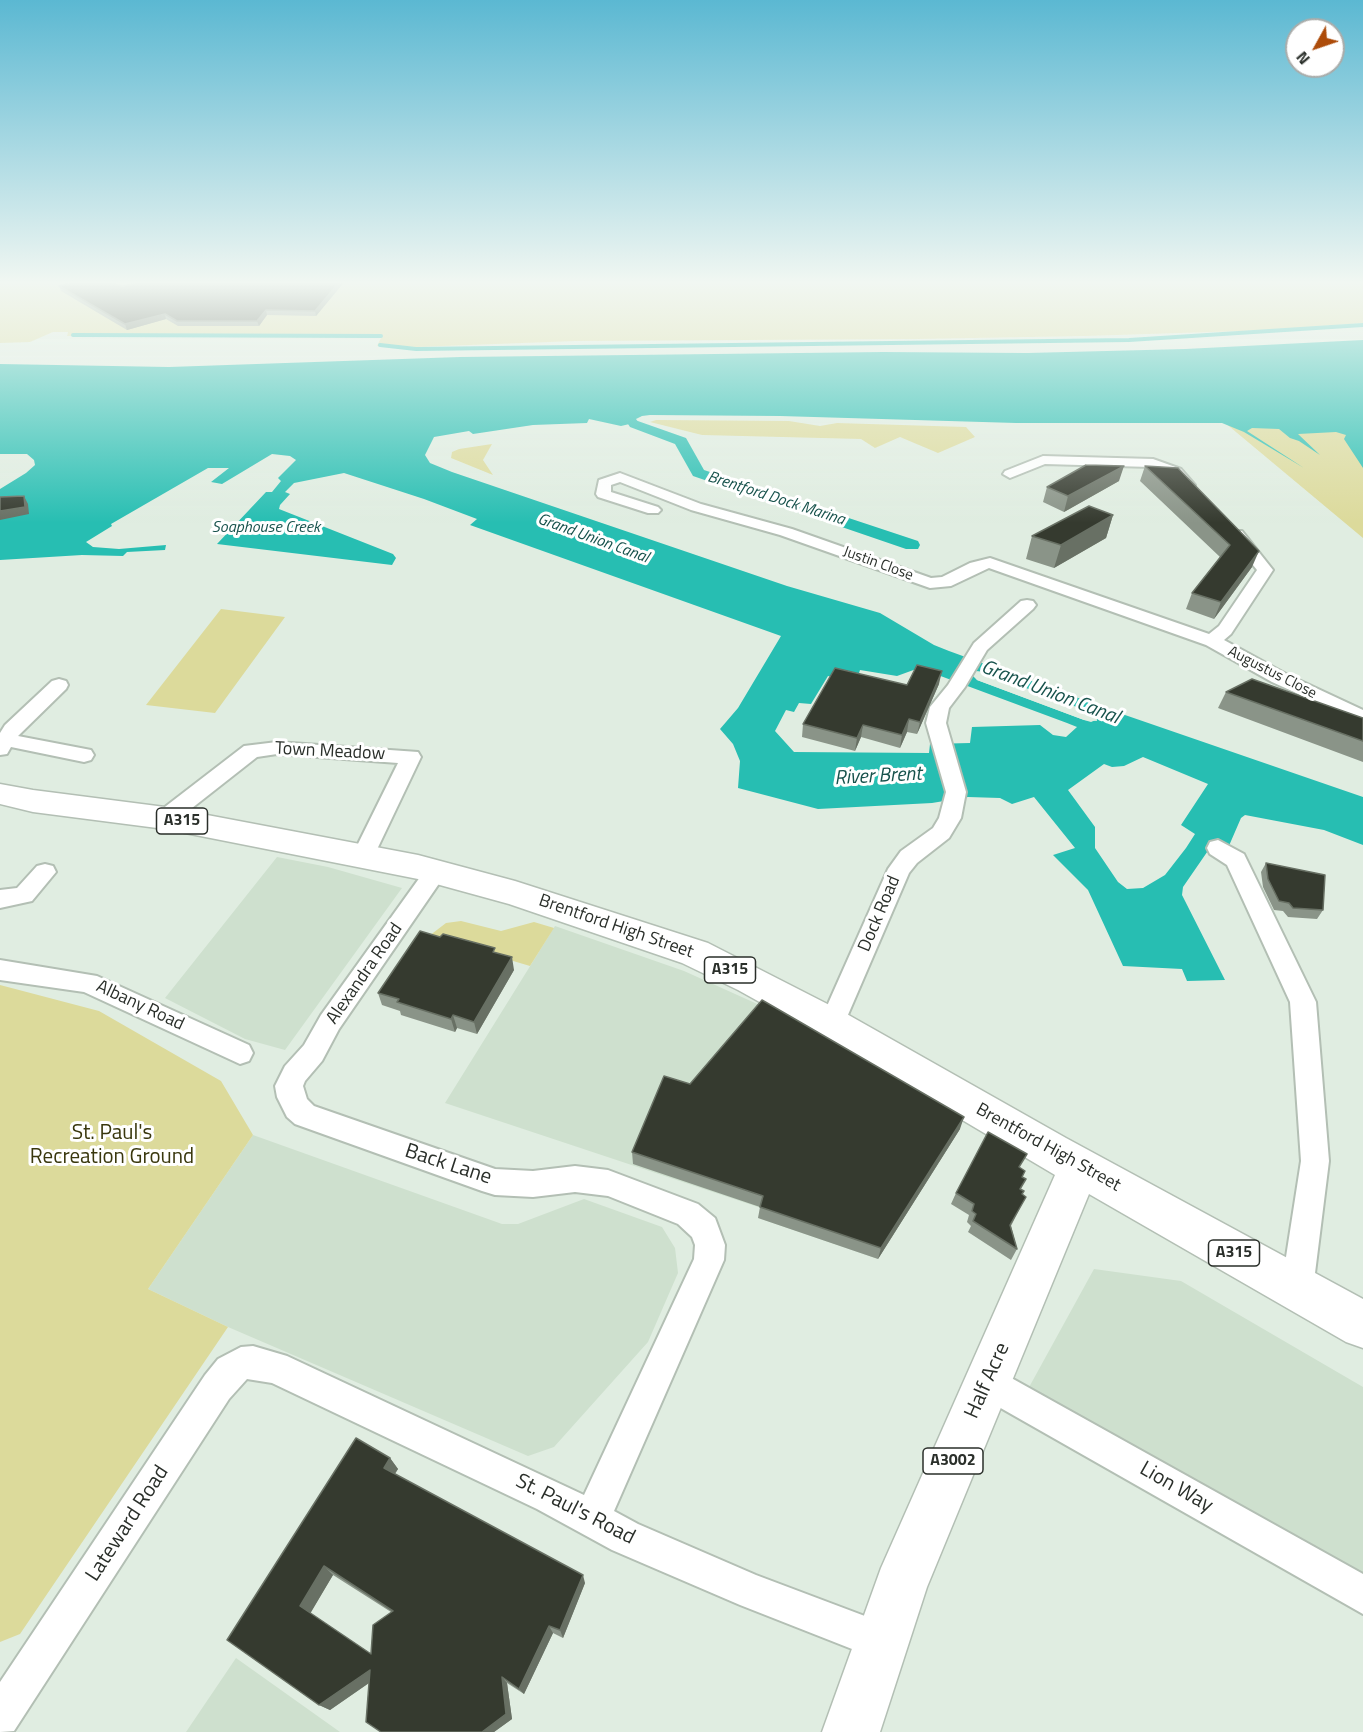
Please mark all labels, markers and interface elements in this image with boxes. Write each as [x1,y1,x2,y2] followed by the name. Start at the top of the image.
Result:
[1285,18,1345,78] north arrow
[1290,46,1316,70] text: N
[705,468,847,530] water label: Brentford Dock Marina
[535,510,651,568] water label: Grand Union Canal
[212,518,320,538] water label: Soaphouse Creek
[840,543,916,585] street label: Justin Close
[1225,643,1319,703] street label: Augustus Close
[978,656,1122,730] water label: Grand Union Canal
[274,738,386,766] street label: Town Meadow
[834,763,922,791] water label: River Brent
[156,808,207,834] road number: A315
[854,873,906,955] street label: Dock Road
[536,890,696,964] street label: Brentford High Street
[322,919,408,1029] street label: Alexandra Road
[704,957,756,983] road number: A315
[93,976,187,1036] street label: Albany Road
[972,1099,1124,1197] street label: Brentford High Street
[30,1121,194,1171] park label: St. Paul's Recreation Ground
[401,1139,495,1191] street label: Back Lane
[1208,1240,1260,1266] road number: A315
[960,1339,1016,1423] street label: Half Acre
[923,1448,983,1474] road number: A3002
[1135,1457,1217,1519] street label: Lion Way
[81,1461,175,1587] street label: Lateward Road
[511,1469,639,1551] street label: St. Paul's Road

